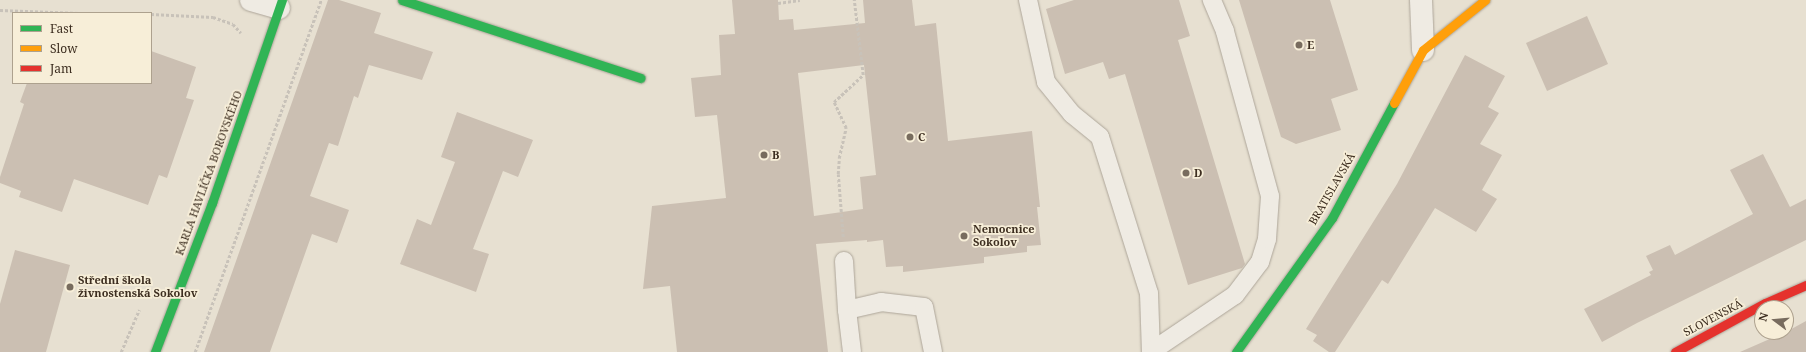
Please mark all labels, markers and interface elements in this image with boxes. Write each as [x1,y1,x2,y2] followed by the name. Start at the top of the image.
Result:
[12,12,152,84] legend
[50,20,73,37] text: Fast
[1307,38,1314,52] place label: E
[50,40,78,57] text: Slow
[1294,40,1304,50] marker: E
[50,60,72,77] text: Jam
[173,89,245,257] street label: KARLA HAVLÍČKA BOROVSKÉHO
[918,130,925,144] place label: C
[905,132,915,142] marker: C
[772,148,779,162] place label: B
[759,150,769,160] marker: B
[1306,151,1358,227] street label: BRATISLAVSKÁ
[1194,166,1202,180] place label: D
[1181,168,1191,178] marker: D
[973,223,1035,249] place label: Nemocnice Sokolov
[958,230,970,242] marker: Nemocnice Sokolov
[78,274,198,300] place label: Střední škola živnostenská Sokolov
[65,282,75,292] marker: Střední škola živnostenská Sokolov
[1681,297,1745,339] street label: SLOVENSKÁ
[1754,300,1794,340] north arrow
[1755,311,1771,323] text: N

